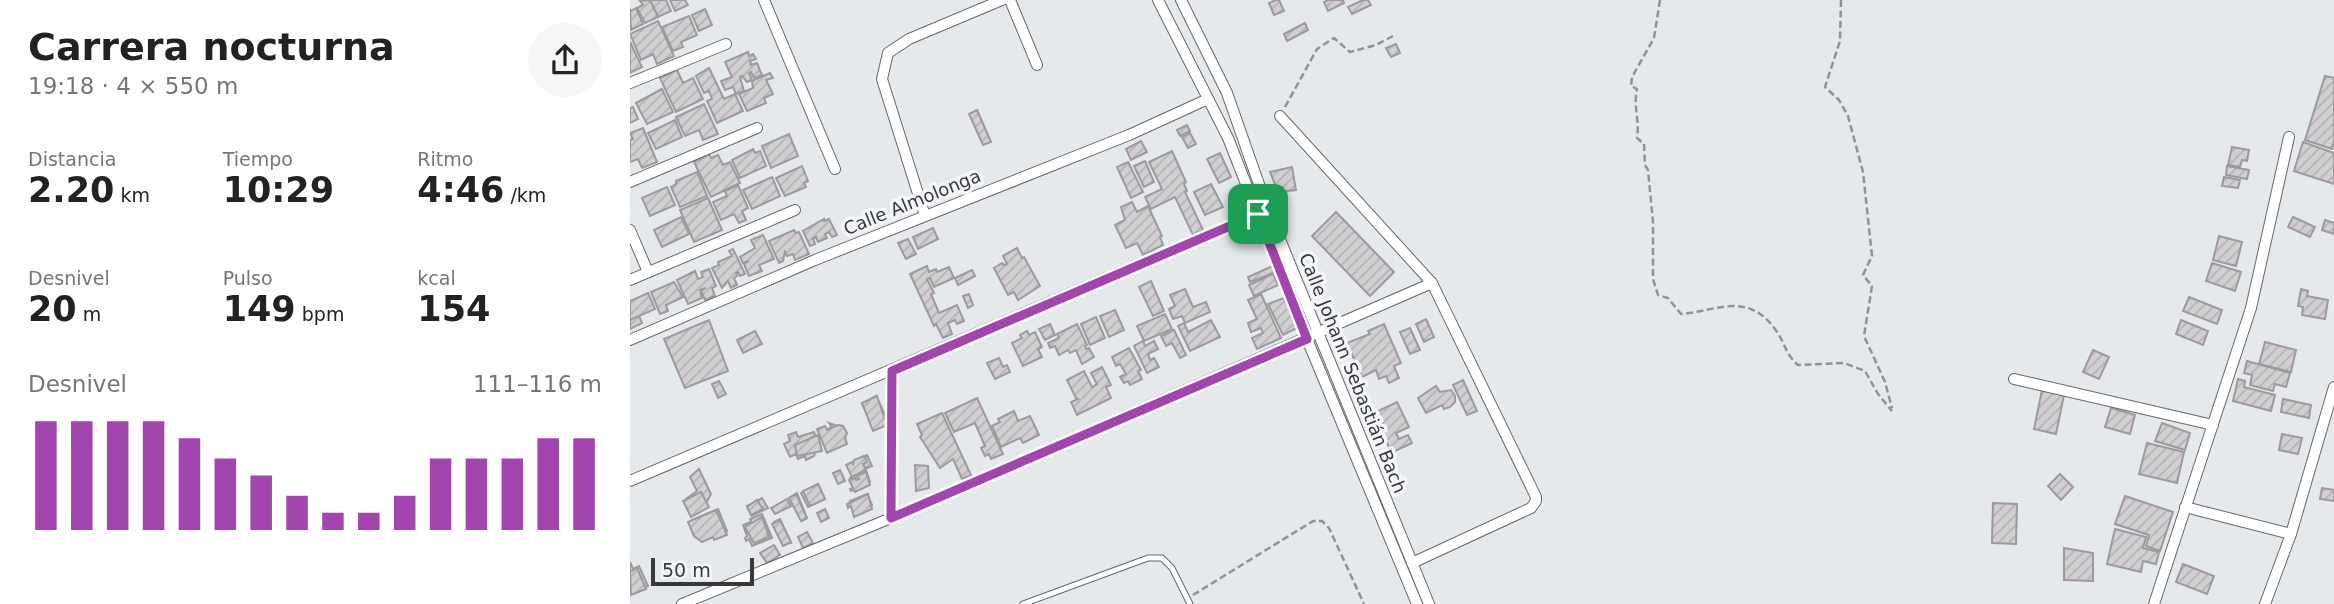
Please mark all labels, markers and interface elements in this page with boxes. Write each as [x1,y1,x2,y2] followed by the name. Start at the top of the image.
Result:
[528,23,602,97] button: share
[28,25,395,69] text: Carrera nocturna
[28,73,238,99] text: 19:18 · 4 × 550 m
[28,148,116,170] text: Distancia
[223,148,293,170] text: Tiempo
[417,148,473,170] text: Ritmo
[840,165,984,239] street label: Calle Almolonga
[28,170,114,210] text: 2.20
[223,170,334,210] text: 10:29
[417,170,504,210] text: 4:46
[114,184,150,206] text: km
[504,184,546,206] text: /km
[1228,184,1288,244] pin
[1239,195,1277,233] icon: arrive
[1295,250,1411,496] street label: Calle Johann Sebastián Bach
[28,267,110,289] text: Desnivel
[223,267,273,289] text: Pulso
[417,267,456,289] text: kcal
[28,289,77,329] text: 20
[223,289,296,329] text: 149
[417,289,490,329] text: 154
[77,303,101,325] text: m
[296,303,344,325] text: bpm
[28,371,127,397] text: Desnivel
[473,371,602,397] text: 111–116 m
[651,555,754,587] scale bar
[662,559,711,581] text: 50 m

